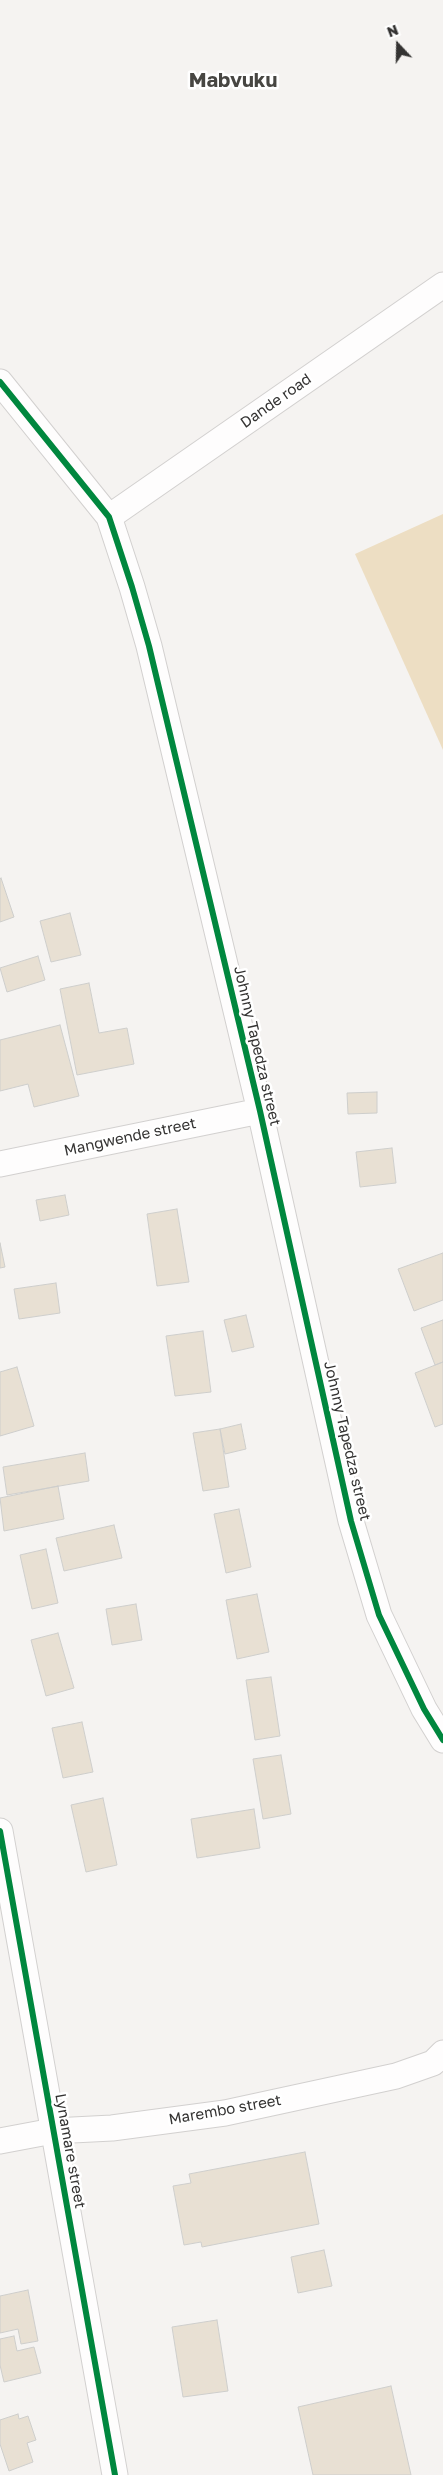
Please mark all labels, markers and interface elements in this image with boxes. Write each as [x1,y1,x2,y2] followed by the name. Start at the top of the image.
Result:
[373,20,423,70] north arrow
[384,21,400,40] text: N
[189,69,277,93] district label: Mabvuku
[237,370,315,432] street label: Dande road
[230,964,284,1128] street label: Johnny Tapedza street
[62,1114,198,1160] street label: Mangwende street
[320,1359,374,1523] street label: Johnny Tapedza street
[167,2091,283,2129] street label: Marembo street
[51,2092,89,2210] street label: Lynamare street

